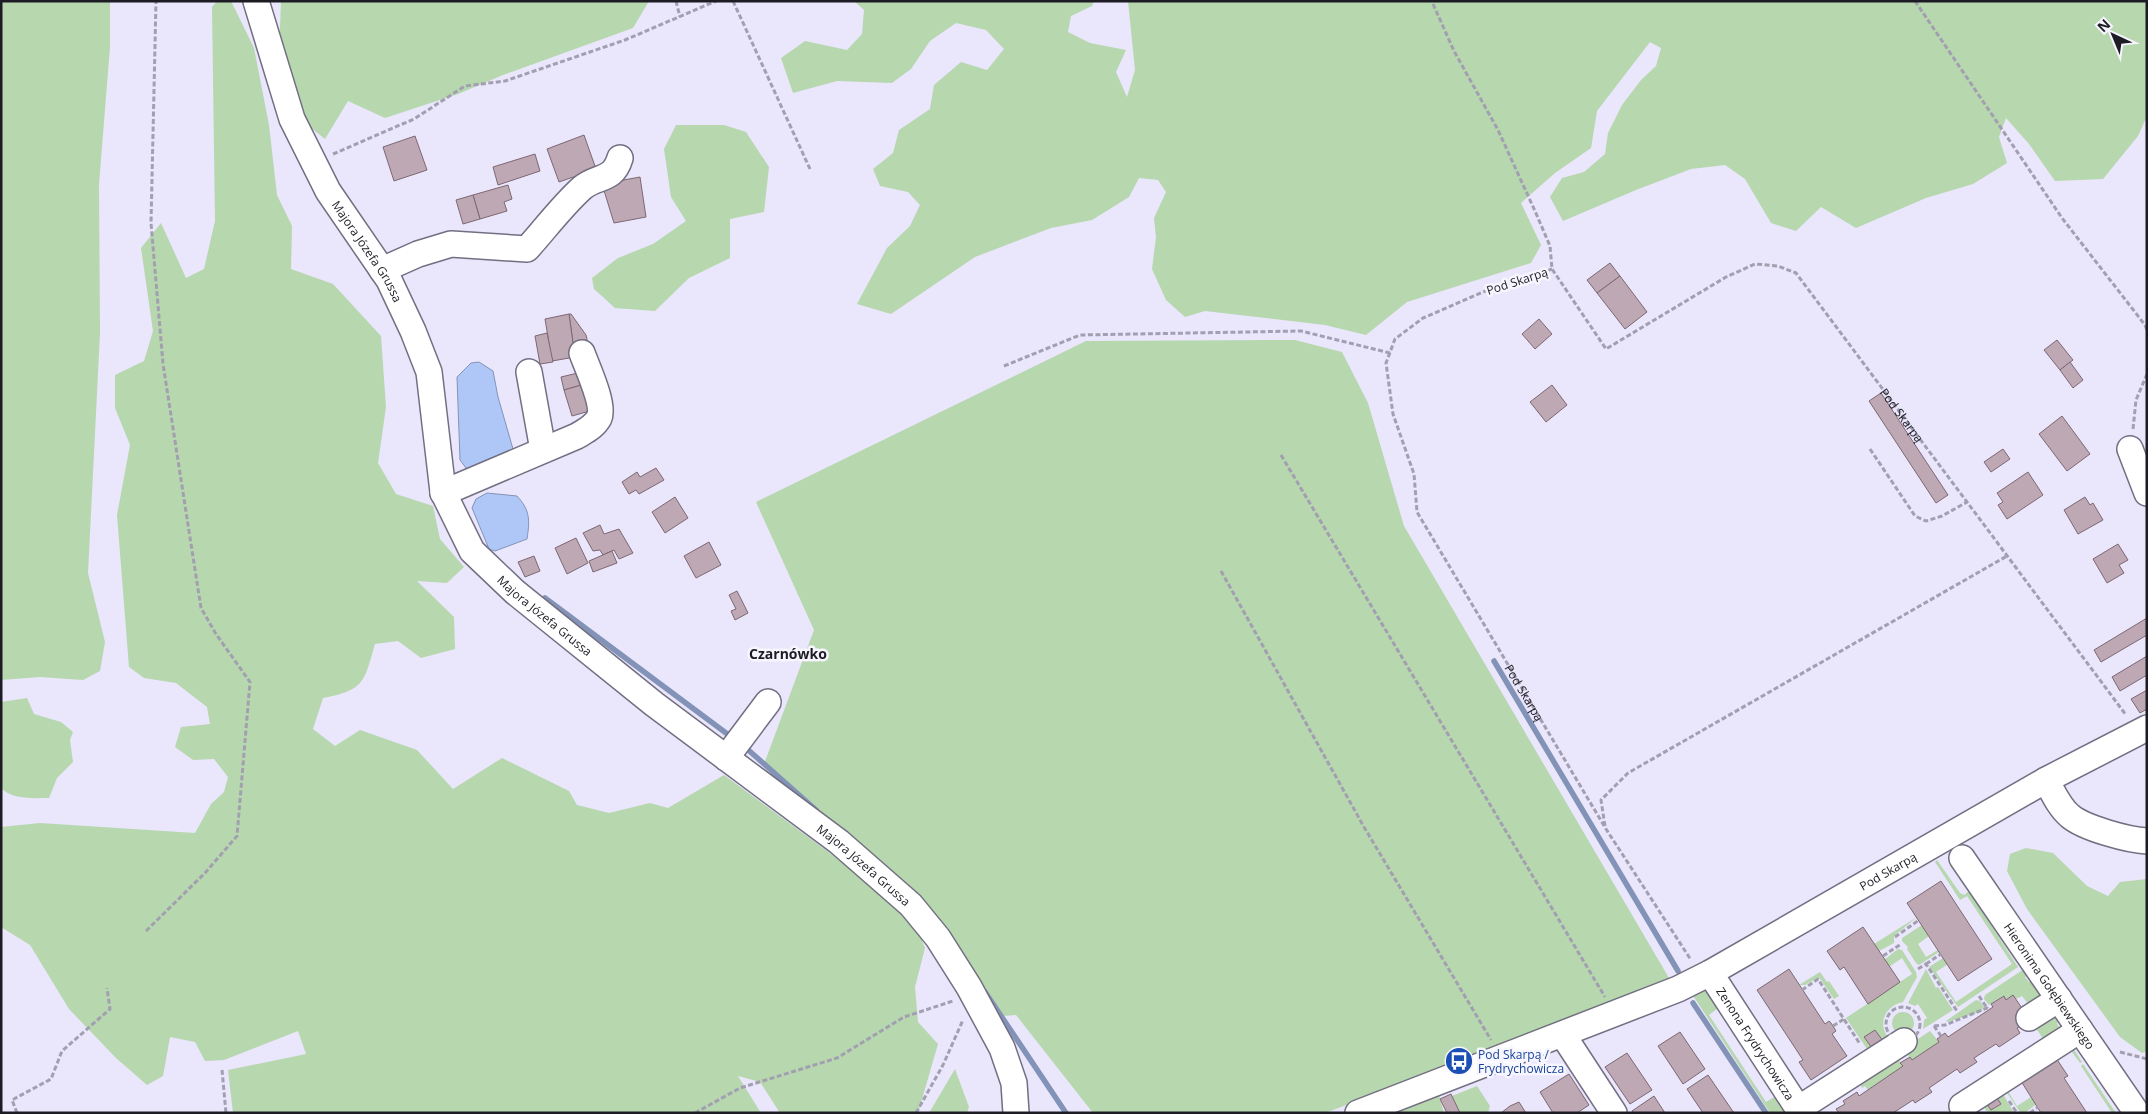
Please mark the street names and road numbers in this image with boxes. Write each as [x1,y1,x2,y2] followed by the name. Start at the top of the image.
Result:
[328,197,407,305] street label: Majora Józefa Grussa
[1484,263,1550,299] street label: Pod Skarpą
[1876,385,1928,446] street label: Pod Skarpą
[494,571,596,659] street label: Majora Józefa Grussa
[1501,661,1548,724] street label: Pod Skarpą
[813,820,914,909] street label: Majora Józefa Grussa
[1856,848,1920,894] street label: Pod Skarpą
[2000,919,2099,1052] street label: Hieronima Gołębiewskiego
[1713,984,1799,1103] street label: Zenona Frydrychowicza

